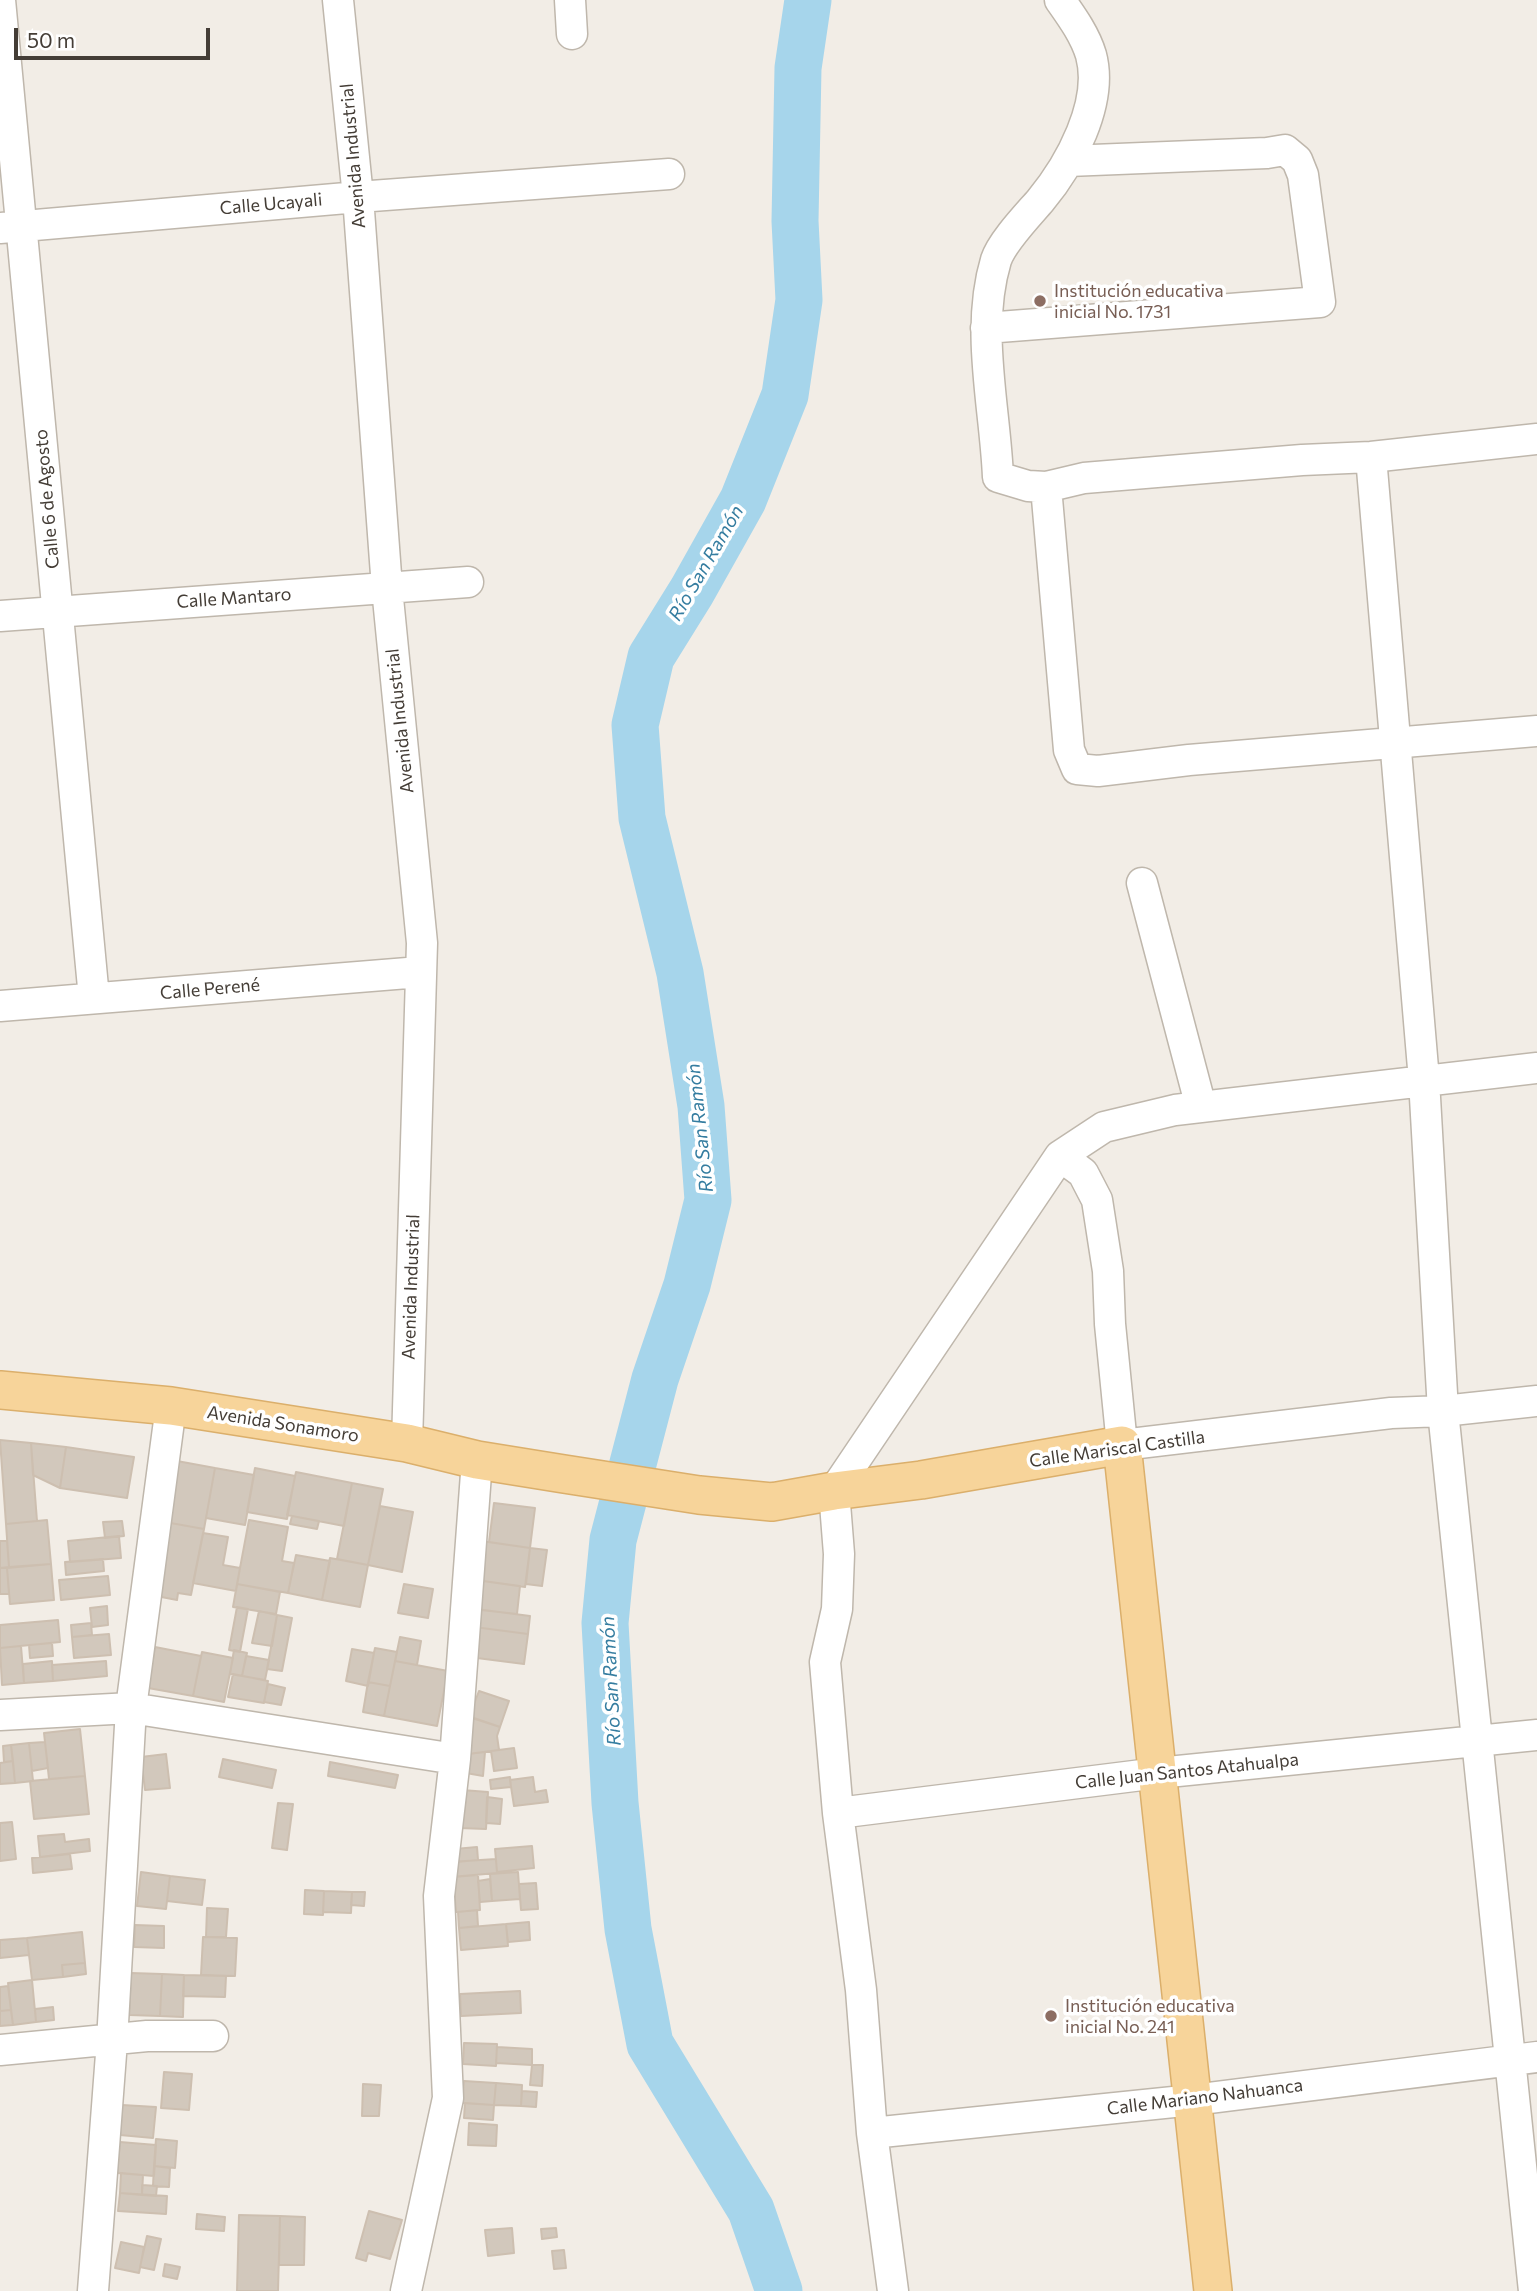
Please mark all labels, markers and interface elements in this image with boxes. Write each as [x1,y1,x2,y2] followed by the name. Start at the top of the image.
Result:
[18,14,214,58] scale bar
[27,27,75,52] text: 50 m
[336,83,370,229] street label: Avenida Industrial
[219,189,323,219] street label: Calle Ucayali
[1054,280,1224,322] place label: Institución educativa inicial No. 1731
[1032,293,1048,309] marker: Institución educativa inicial No. 1731
[30,428,64,570] street label: Calle 6 de Agosto
[664,501,748,625] water label: Río San Ramón
[176,583,292,613] street label: Calle Mantaro
[382,648,418,794] street label: Avenida Industrial
[159,974,261,1004] street label: Calle Perené
[682,1062,718,1194] water label: Río San Ramón
[398,1214,424,1360] street label: Avenida Industrial
[206,1401,360,1447] street label: Avenida Sonamoro
[1028,1426,1206,1472] street label: Calle Mariscal Castilla
[596,1616,626,1746] water label: Río San Ramón
[1074,1749,1300,1793] street label: Calle Juan Santos Atahualpa
[1065,1995,1235,2038] place label: Institución educativa inicial No. 241
[1043,2008,1059,2024] marker: Institución educativa inicial No. 241
[1106,2074,1304,2120] street label: Calle Mariano Nahuanca

